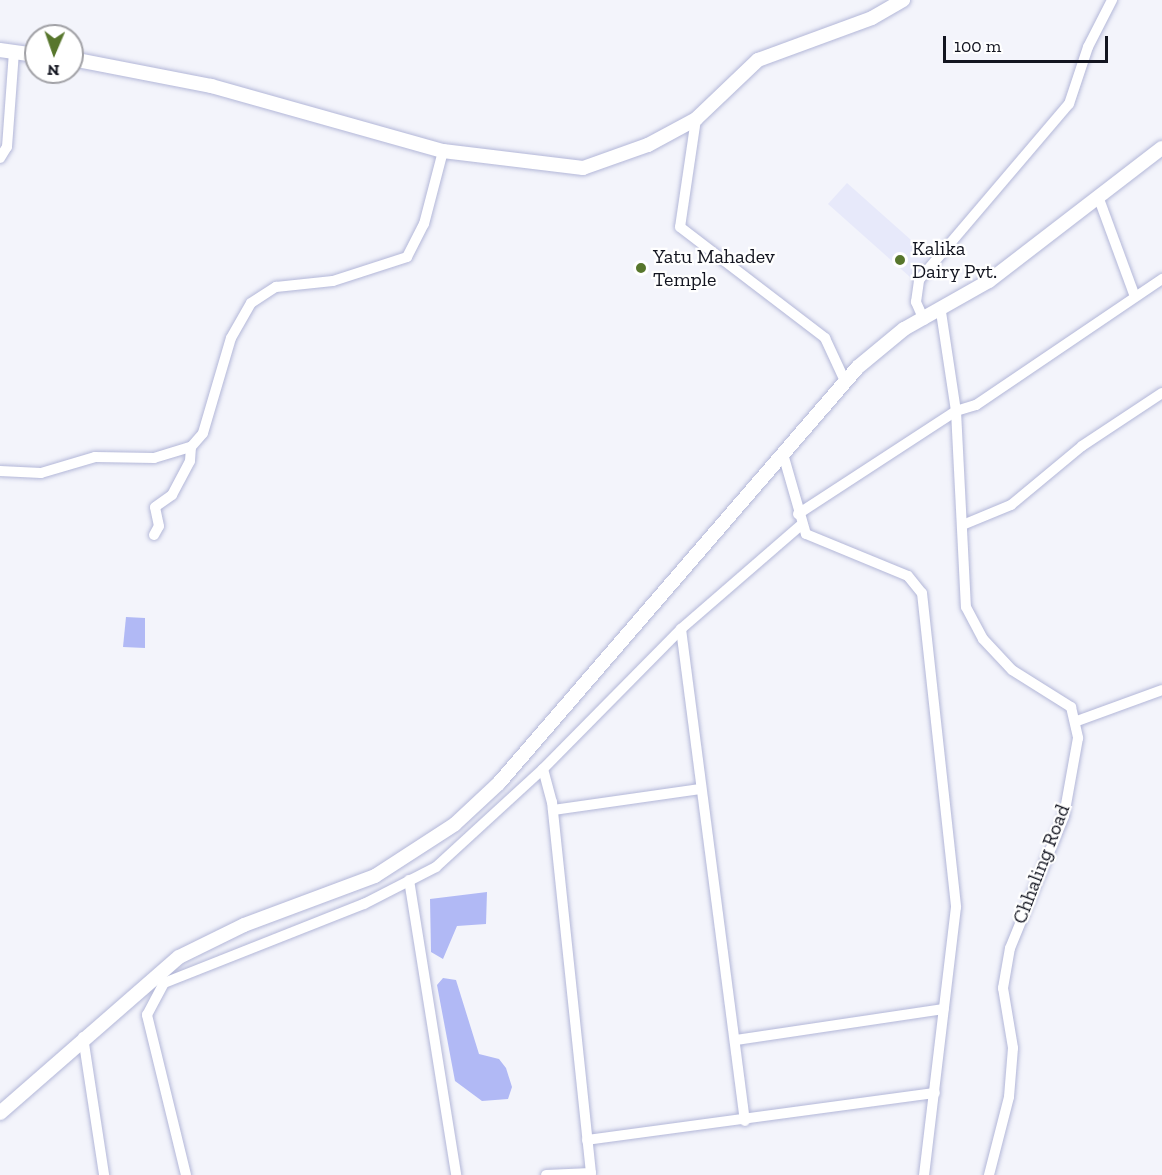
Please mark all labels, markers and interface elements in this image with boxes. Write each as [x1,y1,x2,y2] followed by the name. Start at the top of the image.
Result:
[24,24,84,84] north arrow
[946,24,1111,62] scale bar
[954,35,1001,57] text: 100 m
[47,61,60,80] text: N
[912,237,998,284] place label: Kalika Dairy Pvt.
[653,244,775,291] place label: Yatu Mahadev Temple
[893,253,907,267] marker: Kalika Dairy Pvt.
[634,261,648,275] marker: Yatu Mahadev Temple
[1007,801,1075,927] street label: Chhaling Road

